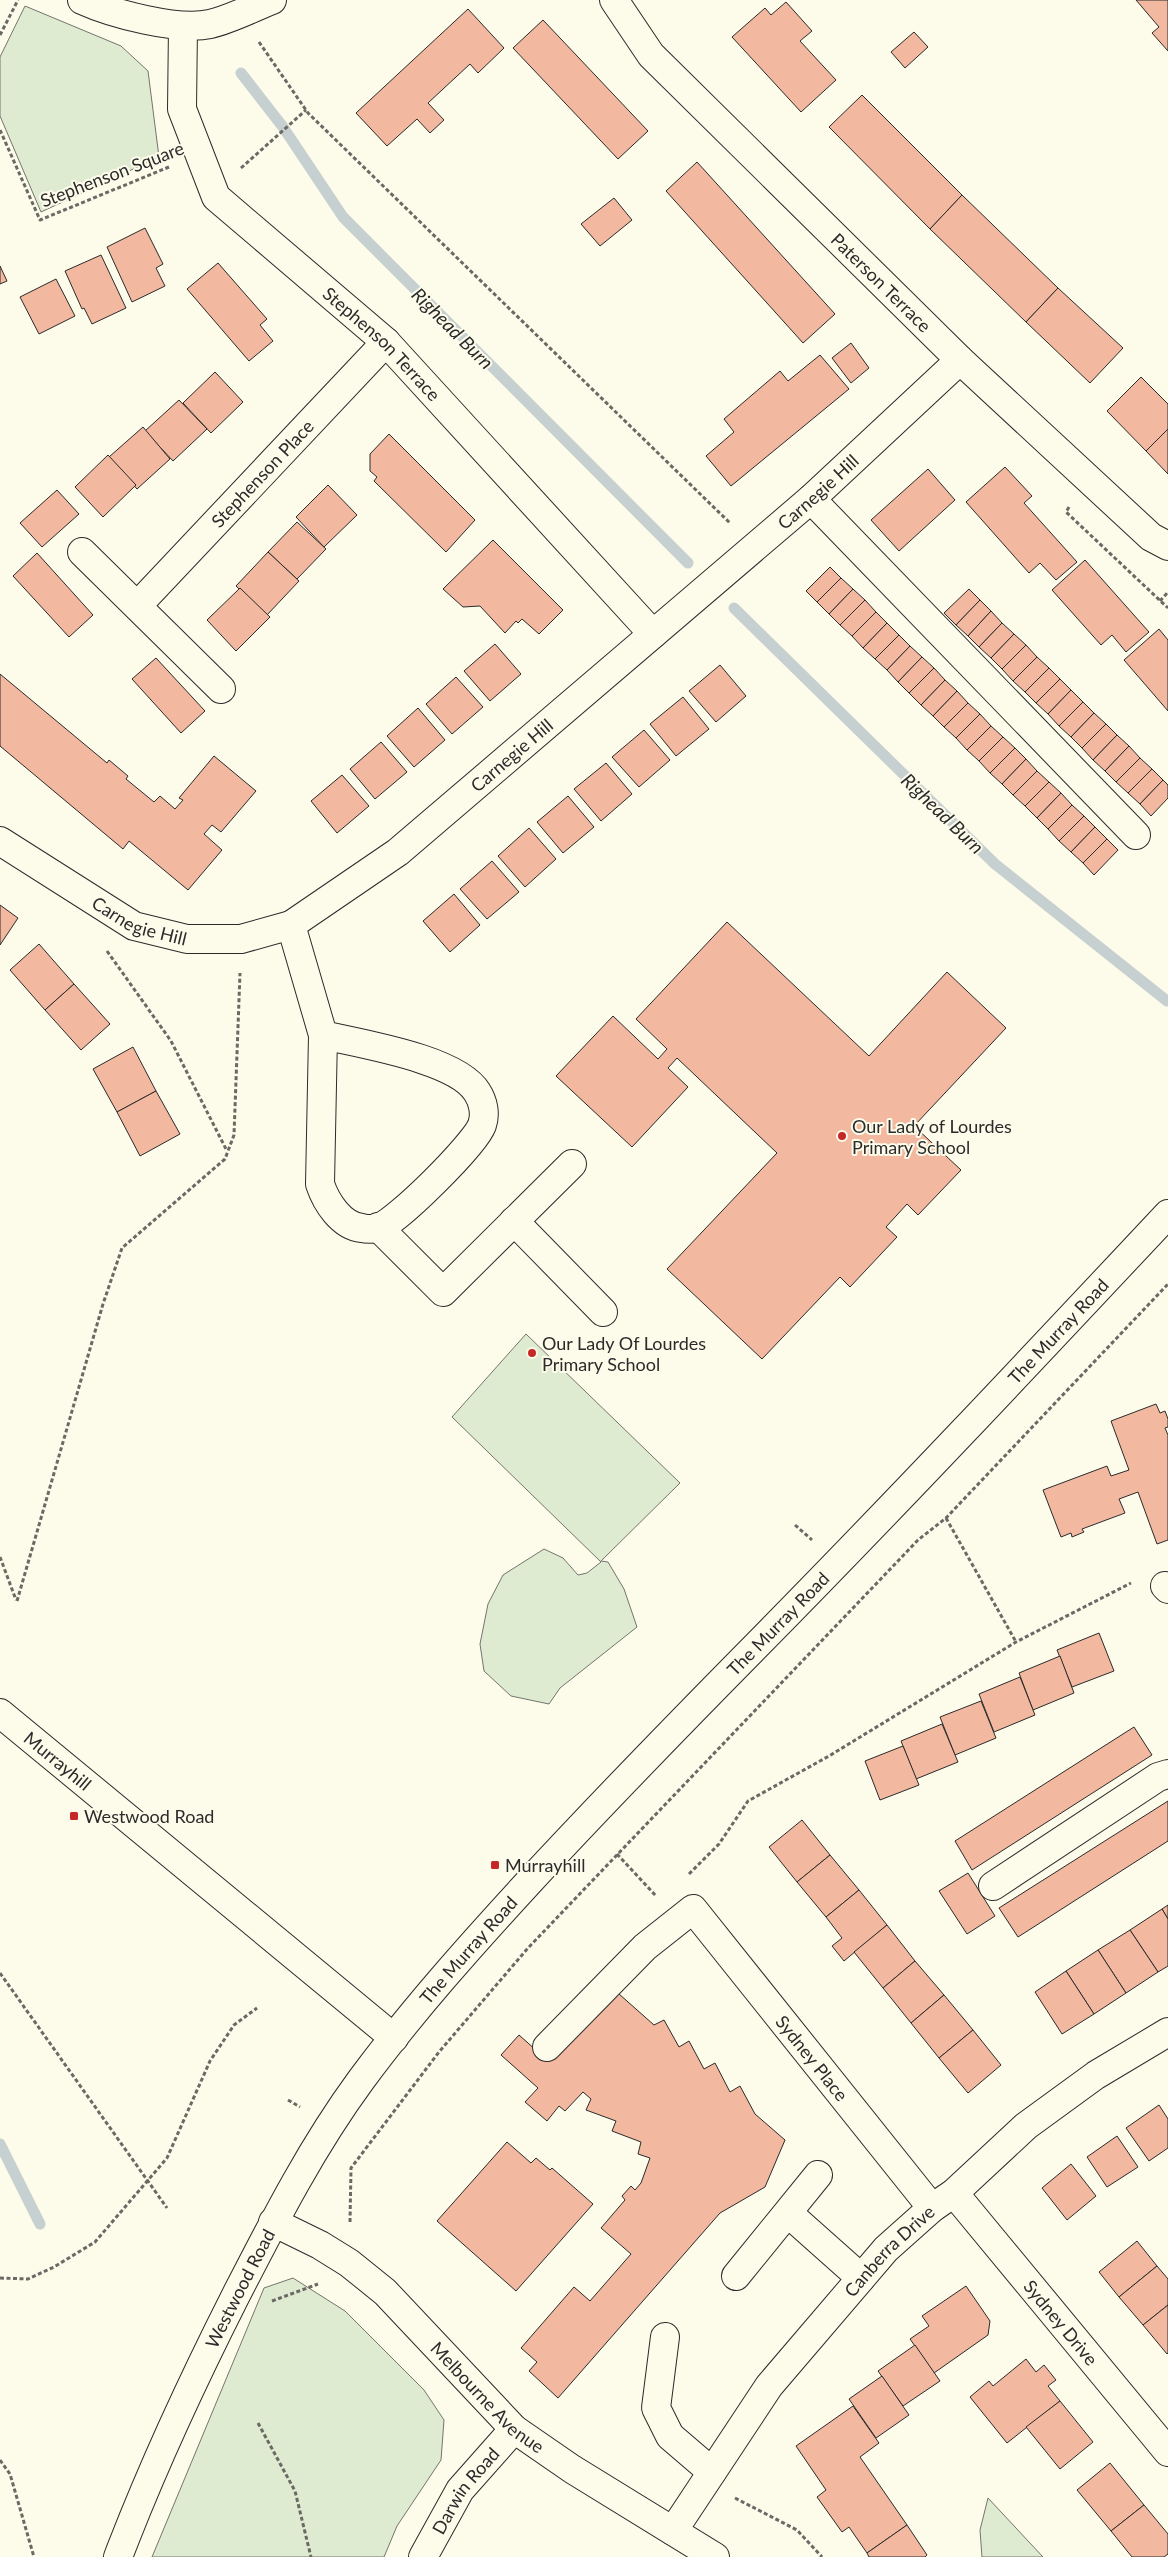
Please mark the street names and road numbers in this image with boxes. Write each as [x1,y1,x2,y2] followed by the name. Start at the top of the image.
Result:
[37,136,187,212] street label: Stephenson Square
[827,228,936,337] street label: Paterson Terrace
[319,282,445,405] street label: Stephenson Terrace
[206,415,318,532] street label: Stephenson Place
[773,450,863,534] street label: Carnegie Hill
[466,714,557,796] street label: Carnegie Hill
[88,891,189,950] street label: Carnegie Hill
[1003,1274,1113,1388] street label: The Murray Road
[722,1567,833,1680] street label: The Murray Road
[20,1727,96,1795] street label: Murrayhill
[415,1891,522,2008] street label: The Murray Road
[771,2011,853,2105] street label: Sydney Place
[839,2200,939,2301] street label: Canberra Drive
[200,2225,279,2352] street label: Westwood Road
[1019,2275,1103,2370] street label: Sydney Drive
[426,2337,548,2458] street label: Melbourne Avenue
[427,2443,504,2538] street label: Darwin Road

